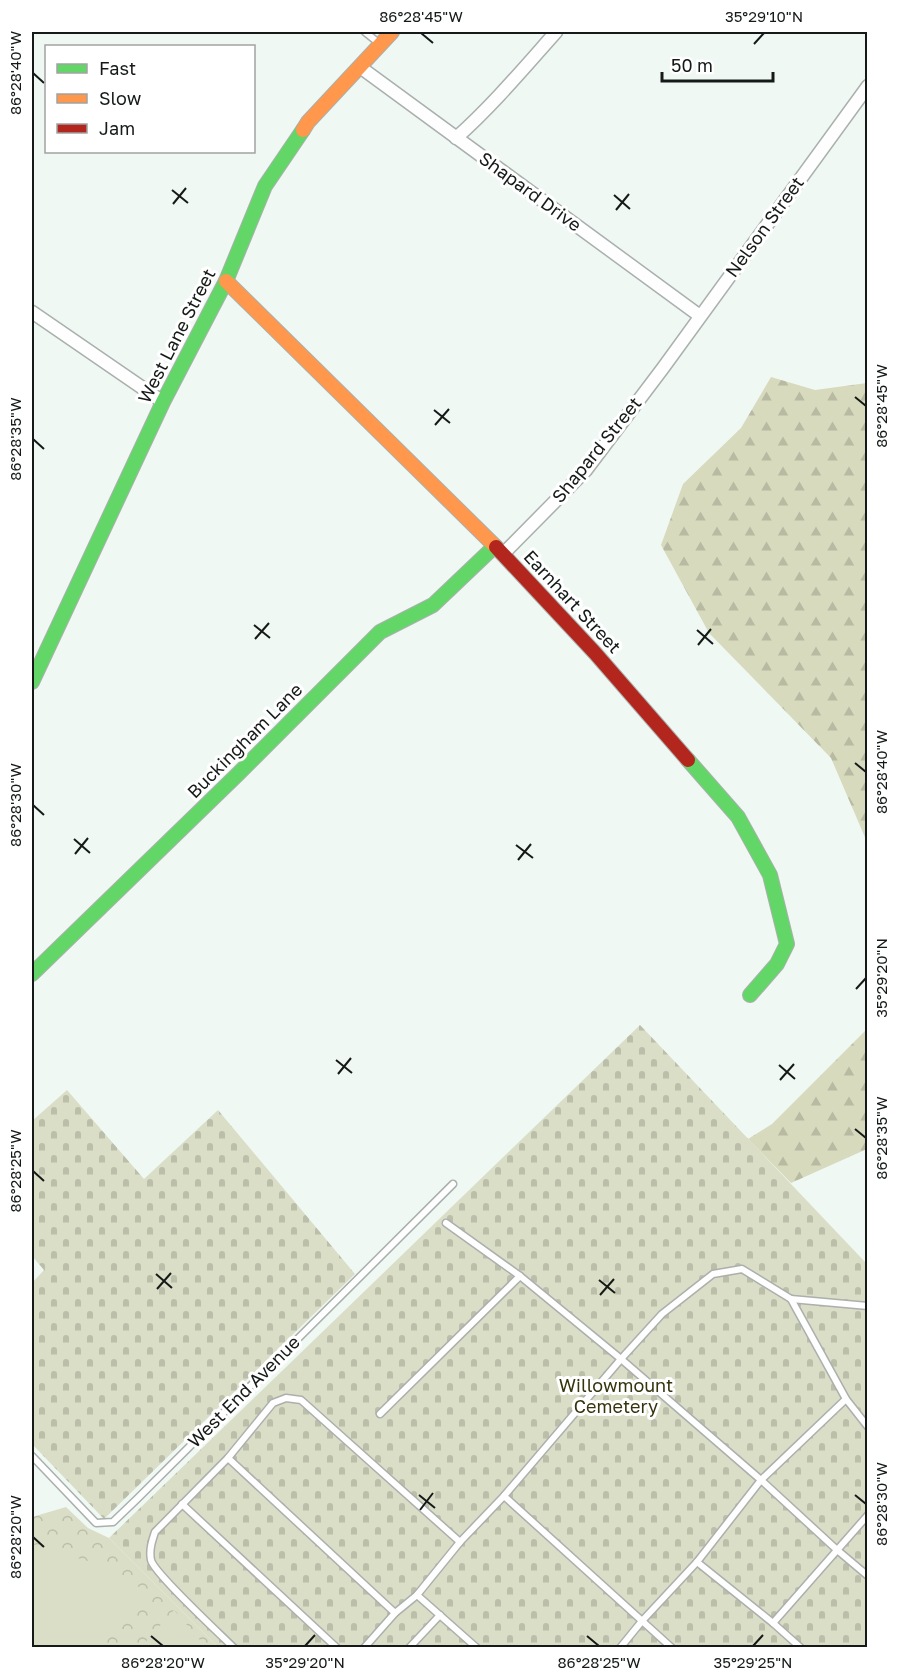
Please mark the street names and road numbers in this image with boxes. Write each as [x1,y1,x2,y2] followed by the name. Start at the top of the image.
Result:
[475,147,586,236] street label: Shapard Drive
[720,172,808,281] street label: Nelson Street
[133,265,220,407] street label: West Lane Street
[547,392,646,507] street label: Shapard Street
[519,545,626,657] street label: Earnhart Street
[182,678,306,802] street label: Buckingham Lane
[183,1331,304,1452] street label: West End Avenue

